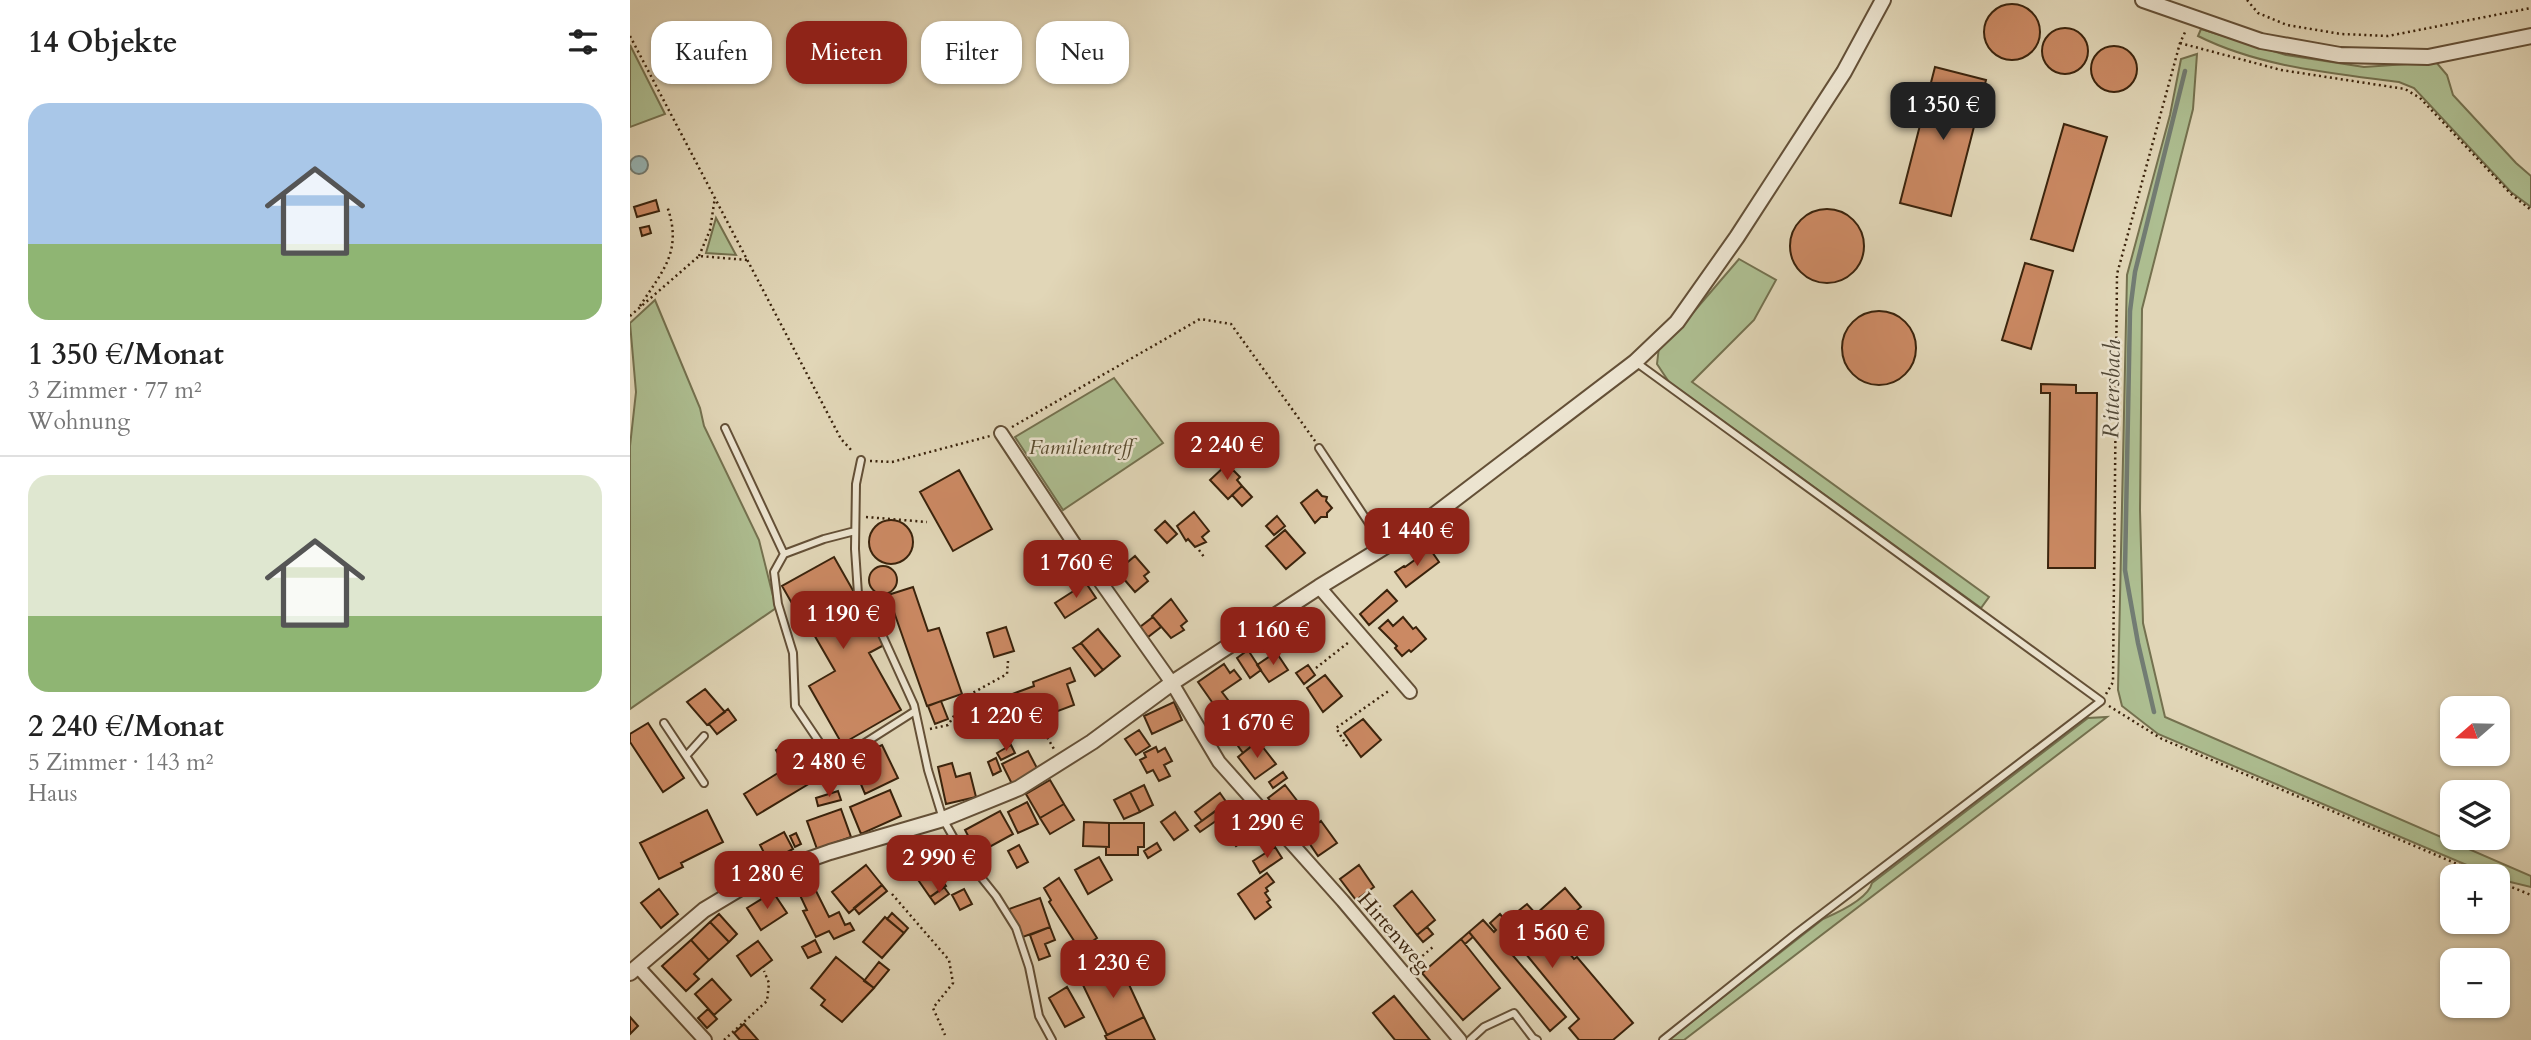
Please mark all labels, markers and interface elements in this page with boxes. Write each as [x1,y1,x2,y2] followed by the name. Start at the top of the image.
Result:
[651,21,772,84] chip: Kaufen
[786,21,907,84] chip: Mieten
[921,21,1022,84] chip: Filter
[1036,21,1129,84] chip: Neu
[28,22,178,63] text: 14 Objekte
[564,23,602,61] icon: filters
[1878,82,2008,142] pin: 1 350 €
[1906,89,1980,120] text: 1 350 €
[252,148,378,274] icon: home
[28,334,224,375] text: 1 350 €/Monat
[2095,339,2128,439] water label: Rittersbach
[28,375,202,406] text: 3 Zimmer · 77 m²
[28,406,130,437] text: Wohnung
[1162,422,1292,482] pin: 2 240 €
[1190,429,1264,460] text: 2 240 €
[1029,433,1137,462] park label: Familientreff
[1352,508,1482,568] pin: 1 440 €
[1380,515,1454,546] text: 1 440 €
[252,520,378,646] icon: home
[1011,540,1141,600] pin: 1 760 €
[1039,547,1113,578] text: 1 760 €
[778,592,908,651] pin: 1 190 €
[806,598,880,629] text: 1 190 €
[1208,608,1338,667] pin: 1 160 €
[1236,614,1310,645] text: 1 160 €
[941,694,1071,753] pin: 1 220 €
[2440,696,2510,766] north arrow
[2440,696,2510,1018] map controls
[969,700,1043,731] text: 1 220 €
[1192,700,1322,760] pin: 1 670 €
[28,706,224,747] text: 2 240 €/Monat
[1220,707,1294,738] text: 1 670 €
[764,740,894,799] pin: 2 480 €
[792,746,866,777] text: 2 480 €
[28,747,213,778] text: 5 Zimmer · 143 m²
[28,778,77,809] text: Haus
[2440,780,2510,850] button: layers
[1202,800,1332,860] pin: 1 290 €
[1230,807,1304,838] text: 1 290 €
[874,836,1004,895] pin: 2 990 €
[902,842,976,873] text: 2 990 €
[702,852,832,911] pin: 1 280 €
[730,858,804,889] text: 1 280 €
[2440,864,2510,934] button: +
[1351,886,1437,979] street label: Hirtenweg
[1487,911,1617,970] pin: 1 560 €
[1515,917,1589,948] text: 1 560 €
[1048,940,1178,1000] pin: 1 230 €
[1076,947,1150,978] text: 1 230 €
[2440,948,2510,1018] button: −

